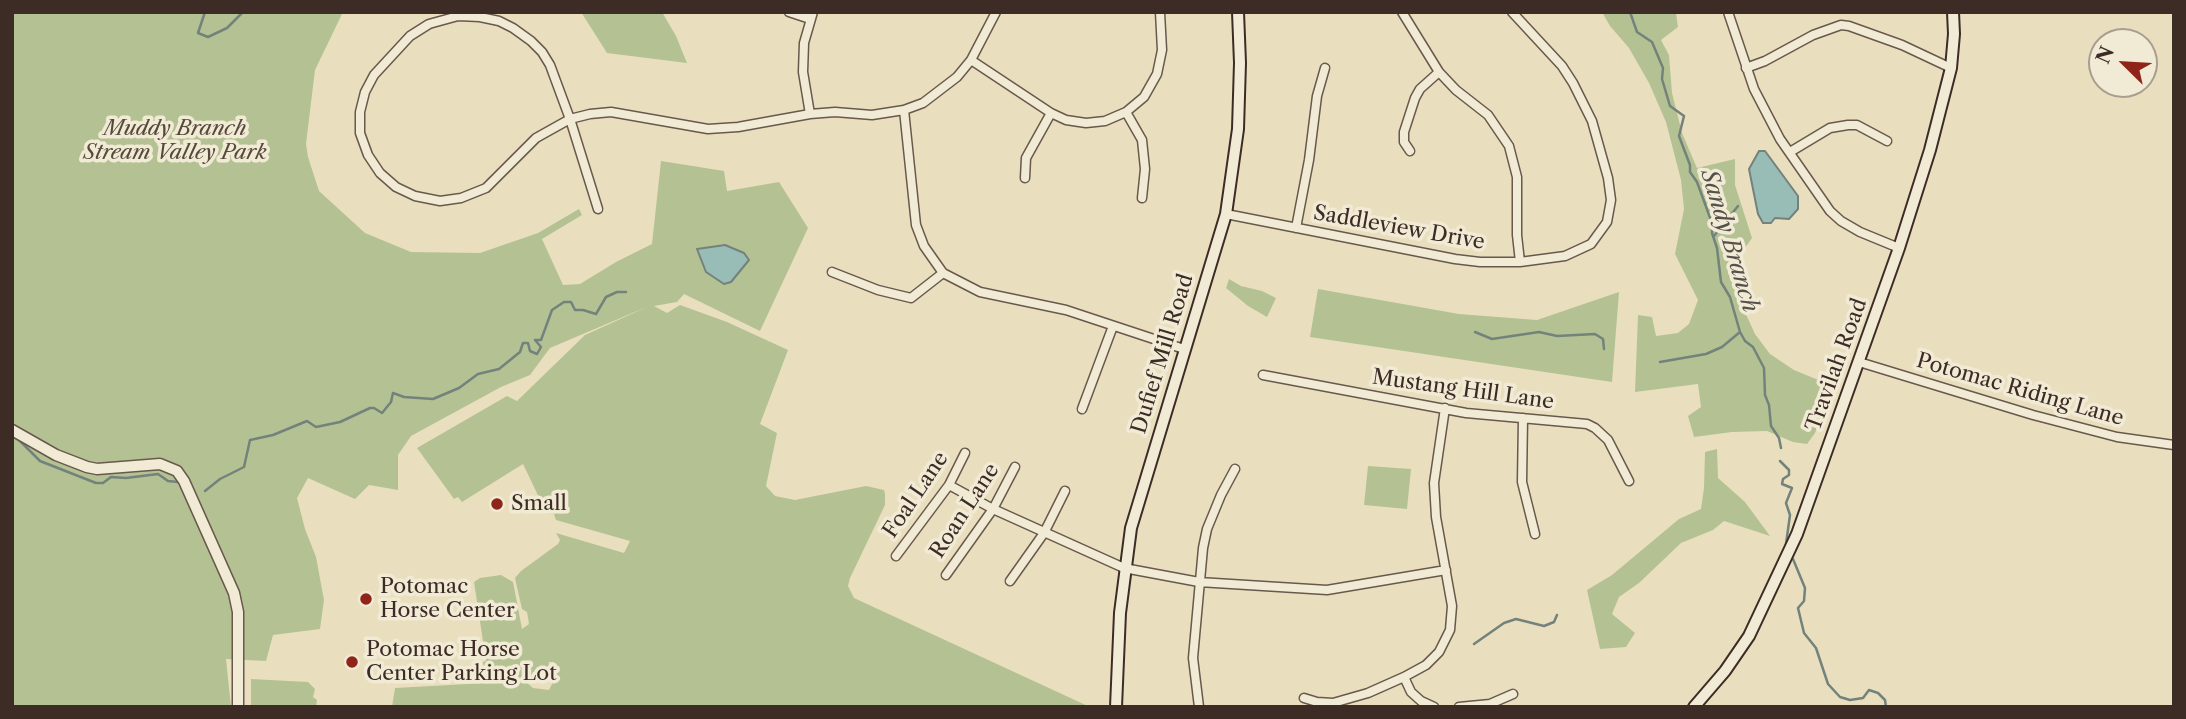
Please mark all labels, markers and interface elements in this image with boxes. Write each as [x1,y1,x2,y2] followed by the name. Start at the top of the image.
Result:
[2088,28,2158,98] north arrow
[2091,43,2119,67] text: N
[83,116,267,166] park label: Muddy Branch Stream Valley Park
[1694,166,1764,316] water label: Sandy Branch
[1311,201,1487,255] street label: Saddleview Drive
[1127,271,1199,437] street label: Dufief Mill Road
[1801,295,1873,435] street label: Travilah Road
[1914,348,2126,432] street label: Potomac Riding Lane
[1370,365,1556,415] street label: Mustang Hill Lane
[878,447,954,543] street label: Foal Lane
[925,459,1005,563] street label: Roan Lane
[511,491,567,517] place label: Small
[489,496,505,512] marker: Small
[380,574,515,624] place label: Potomac Horse Center
[358,591,374,607] marker: Potomac Horse Center
[366,637,557,687] place label: Potomac Horse Center Parking Lot
[344,654,360,670] marker: Potomac Horse Center Parking Lot

